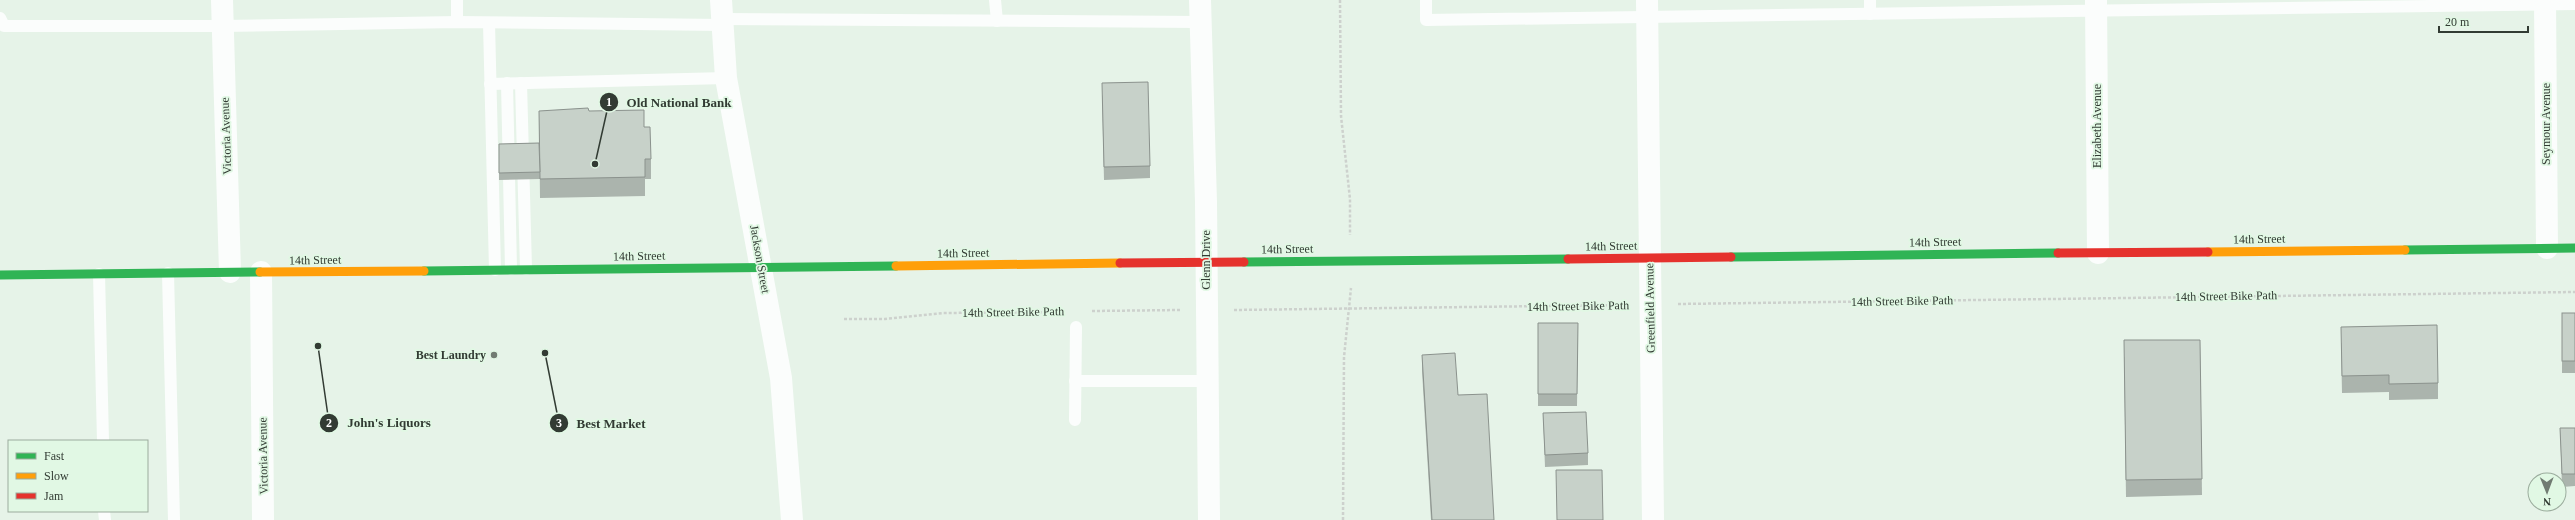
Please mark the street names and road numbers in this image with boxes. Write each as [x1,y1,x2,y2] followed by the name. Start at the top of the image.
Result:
[2539,83,2553,165] street label: Seymour Avenue
[2090,84,2104,168] street label: Elizabeth Avenue
[218,97,234,175] street label: Victoria Avenue
[747,224,773,295] street label: Jackson Street
[1199,230,1213,290] street label: Glenn Drive
[2233,232,2286,246] street label: 14th Street
[1909,235,1962,249] street label: 14th Street
[1585,239,1638,253] street label: 14th Street
[1261,242,1314,256] street label: 14th Street
[937,246,990,260] street label: 14th Street
[613,249,666,263] street label: 14th Street
[289,253,342,267] street label: 14th Street
[1642,263,1658,353] street label: Greenfield Avenue
[2175,288,2277,304] street label: 14th Street Bike Path
[1851,293,1953,309] street label: 14th Street Bike Path
[1527,298,1629,314] street label: 14th Street Bike Path
[962,304,1064,320] street label: 14th Street Bike Path
[255,417,271,495] street label: Victoria Avenue

